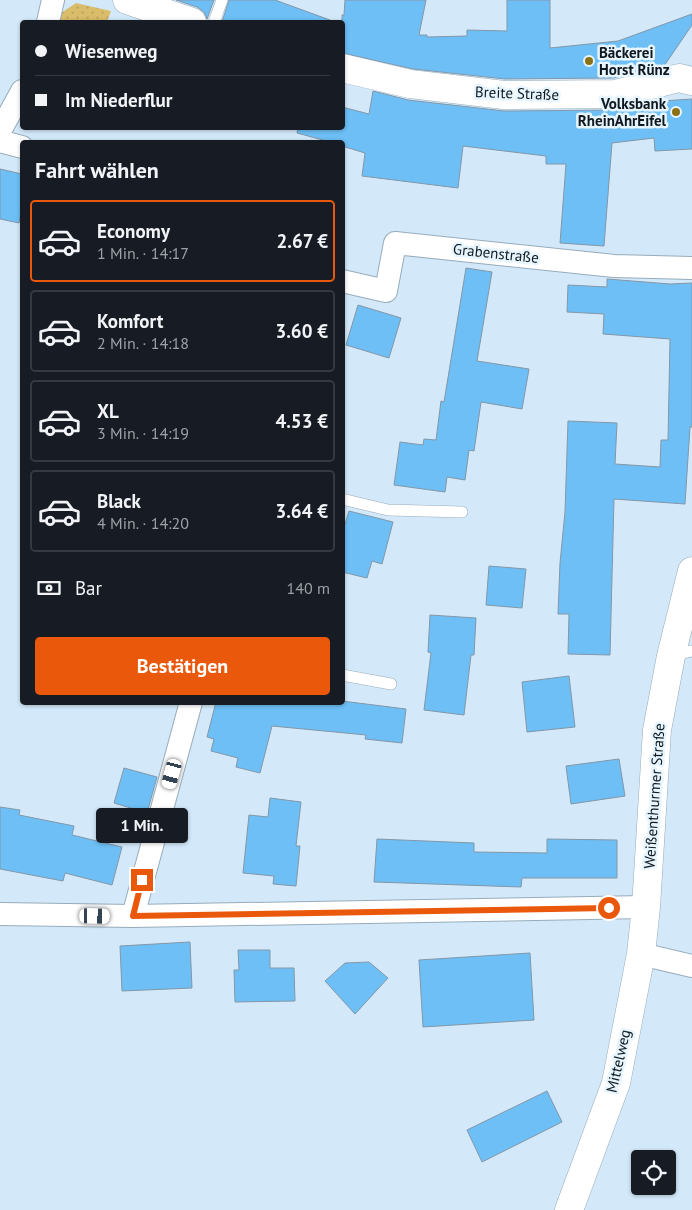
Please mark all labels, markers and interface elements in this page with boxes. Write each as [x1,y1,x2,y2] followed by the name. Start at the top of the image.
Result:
[65,39,157,63] text: Wiesenweg
[599,43,670,79] place label: Bäckerei Horst Rünz
[583,55,595,67] marker: Bäckerei Horst Rünz
[475,82,559,104] street label: Breite Straße
[65,88,172,112] text: Im Niederflur
[578,94,667,130] place label: Volksbank RheinAhrEifel
[670,106,682,118] marker: Volksbank RheinAhrEifel
[35,156,159,184] text: Fahrt wählen
[37,219,82,264] icon: car
[97,219,170,243] text: Economy
[276,229,328,253] text: 2.67 €
[452,239,540,267] street label: Grabenstraße
[97,243,189,263] text: 1 Min. · 14:17
[37,309,82,354] icon: car
[97,309,163,333] text: Komfort
[275,319,328,343] text: 3.60 €
[97,333,189,353] text: 2 Min. · 14:18
[37,399,82,444] icon: car
[97,399,119,423] text: XL
[275,409,328,433] text: 4.53 €
[97,423,189,443] text: 3 Min. · 14:19
[37,489,82,534] icon: car
[97,489,141,513] text: Black
[275,499,328,523] text: 3.64 €
[97,513,189,533] text: 4 Min. · 14:20
[35,574,63,602] icon: cash
[75,576,102,600] text: Bar
[287,578,330,598] text: 140 m
[35,637,330,695] button: Bestätigen
[639,723,669,869] street label: Weißenthurmer Straße
[160,758,183,790] car
[96,808,188,842] callout: 1 Min.
[121,815,163,835] text: 1 Min.
[131,869,153,891] route end
[598,897,620,919] route start
[79,908,110,924] car
[602,1028,634,1094] street label: Mittelweg
[631,1150,676,1195] map controls
[631,1150,676,1195] button: locate

